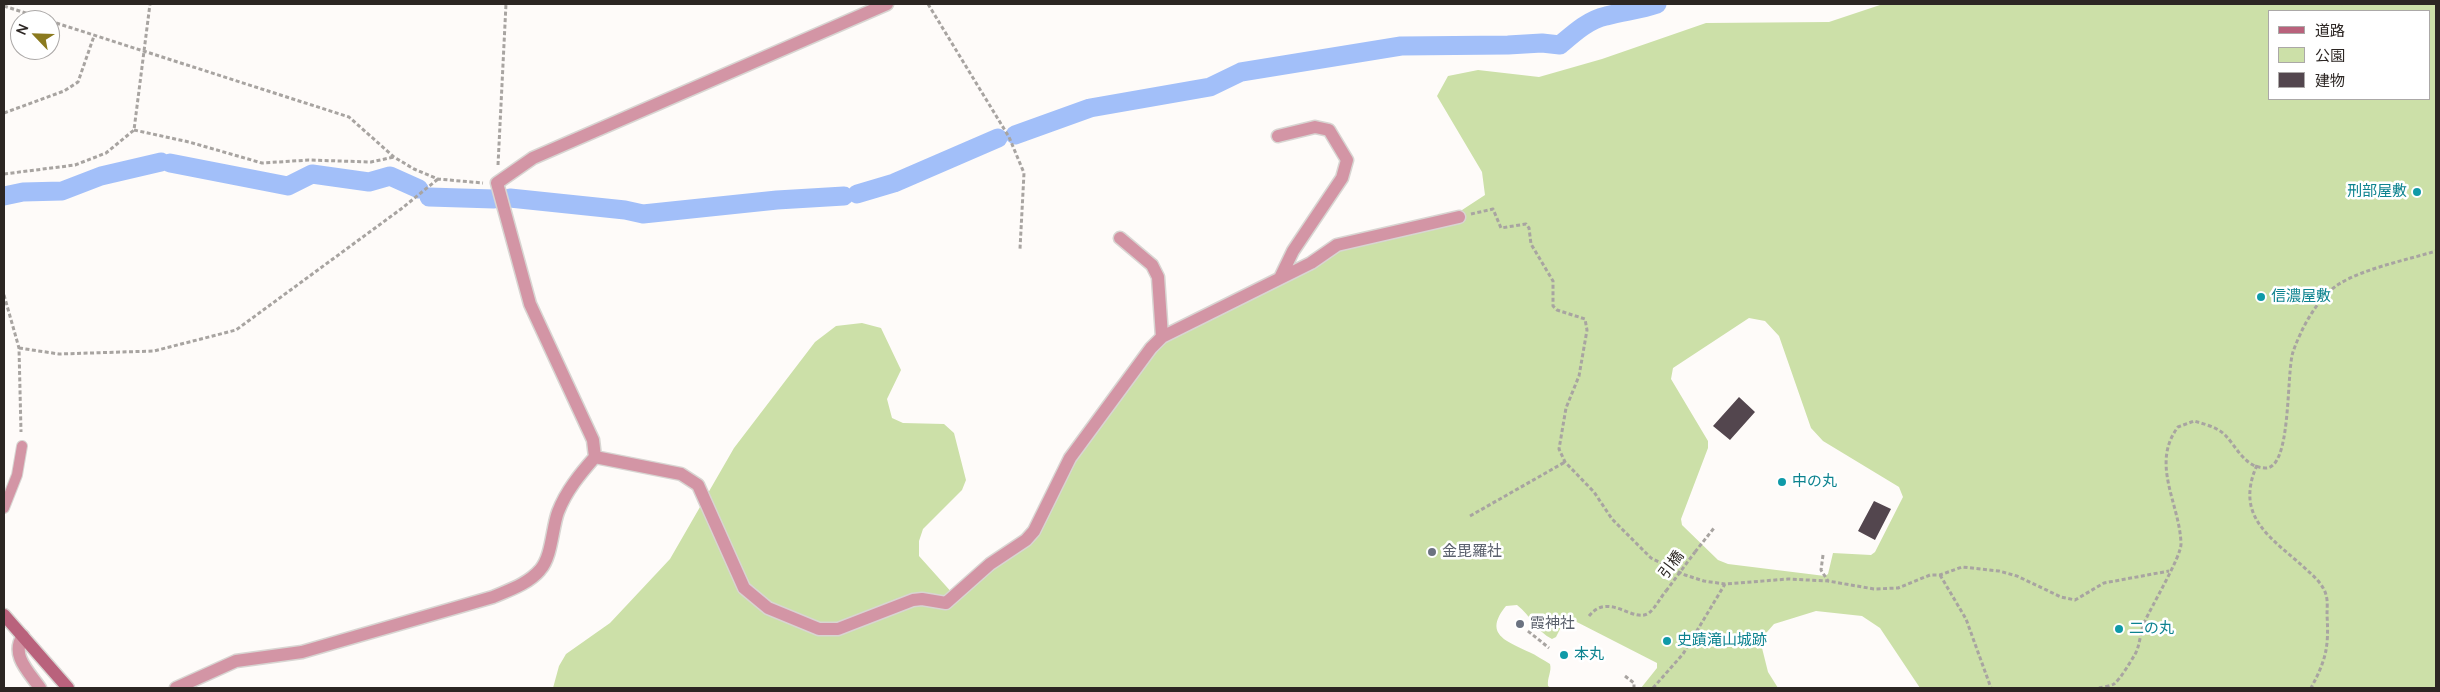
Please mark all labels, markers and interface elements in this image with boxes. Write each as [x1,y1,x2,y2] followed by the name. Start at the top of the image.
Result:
[10,10,60,60] north arrow
[2268,10,2430,100] legend
[2315,20,2345,41] text: 道路
[11,21,32,38] text: N
[2315,45,2345,66] text: 公園
[2315,70,2345,91] text: 建物
[2347,183,2407,201] place label: 刑部屋敷
[2411,186,2423,198] marker: 刑部屋敷
[2271,288,2331,306] place label: 信濃屋敷
[2255,291,2267,303] marker: 信濃屋敷
[1792,473,1837,491] place label: 中の丸
[1776,476,1788,488] marker: 中の丸
[1442,543,1502,561] place label: 金毘羅社
[1426,546,1438,558] marker: 金毘羅社
[1656,548,1688,582] street label: 引橋
[1530,615,1575,633] place label: 霞神社
[1514,618,1526,630] marker: 霞神社
[2129,620,2174,638] place label: 二の丸
[2113,623,2125,635] marker: 二の丸
[1677,632,1767,650] place label: 史蹟滝山城跡
[1661,635,1673,647] marker: 史蹟滝山城跡
[1574,646,1604,664] place label: 本丸
[1558,649,1570,661] marker: 本丸

